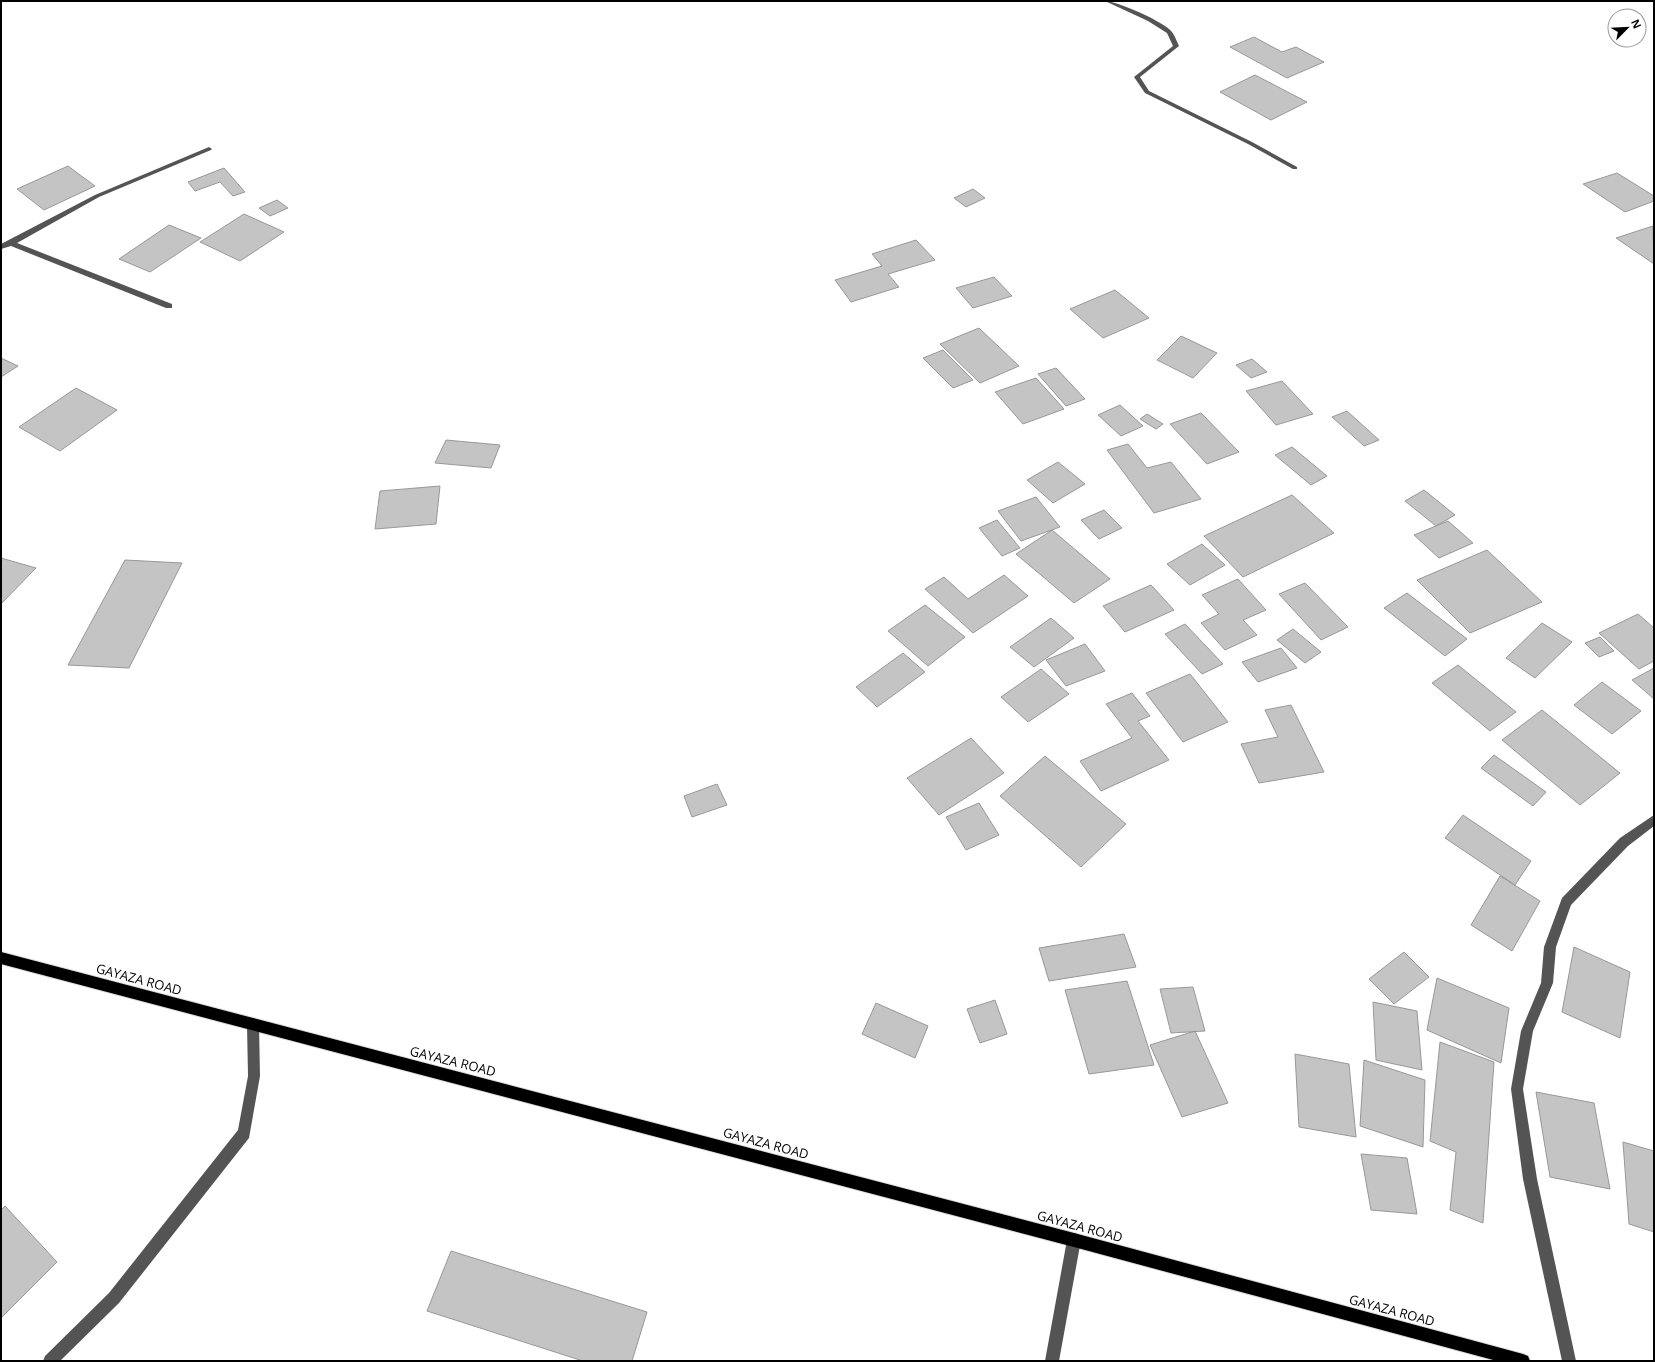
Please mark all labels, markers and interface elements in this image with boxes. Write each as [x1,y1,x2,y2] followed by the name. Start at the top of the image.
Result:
[1607,8,1647,48] north arrow
[1628,17,1645,31] text: N
[94,959,184,999] street label: GAYAZA ROAD
[408,1042,498,1080] street label: GAYAZA ROAD
[721,1123,811,1163] street label: GAYAZA ROAD
[1035,1206,1125,1246] street label: GAYAZA ROAD
[1347,1290,1437,1330] street label: GAYAZA ROAD

